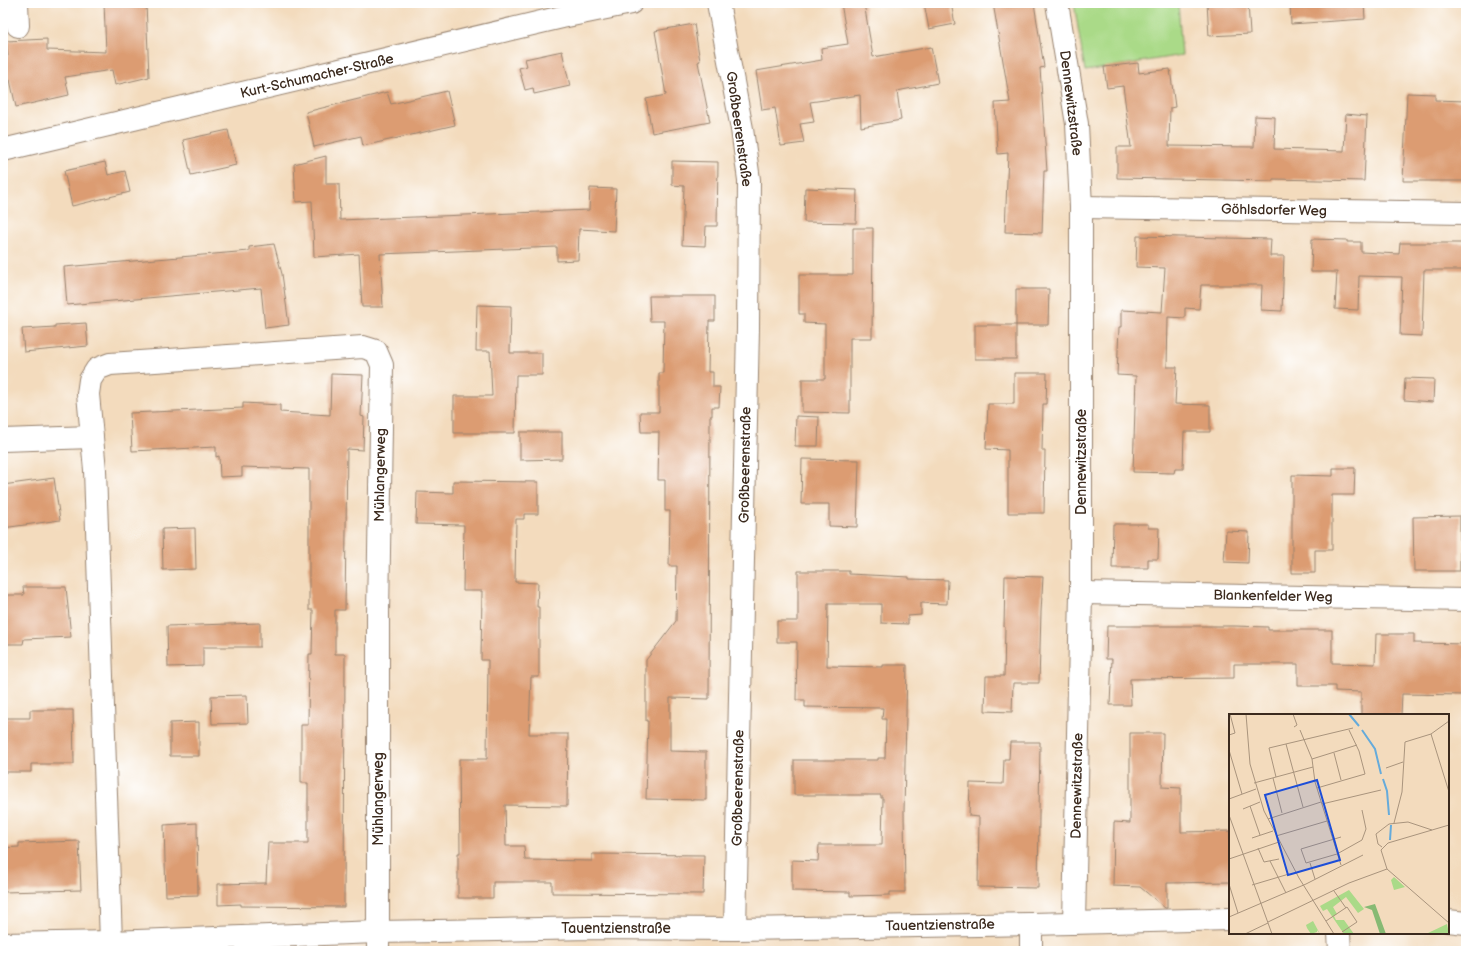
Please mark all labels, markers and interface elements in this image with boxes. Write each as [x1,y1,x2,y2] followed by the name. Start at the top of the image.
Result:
[1056,49,1086,157] street label: Dennewitzstraße
[239,50,395,102] street label: Kurt-Schumacher-Straße
[722,70,756,188] street label: Großbeerenstraße
[1221,201,1327,219] street label: Göhlsdorfer Weg
[735,407,755,523] street label: Großbeerenstraße
[1073,409,1090,515] street label: Dennewitzstraße
[371,428,389,522] street label: Mühlangerweg
[1213,586,1333,606] street label: Blankenfelder Weg
[1229,714,1449,934] inset map
[728,730,748,846] street label: Großbeerenstraße
[1068,733,1086,839] street label: Dennewitzstraße
[370,752,387,846] street label: Mühlangerweg
[885,916,995,934] street label: Tauentzienstraße
[561,920,671,937] street label: Tauentzienstraße

